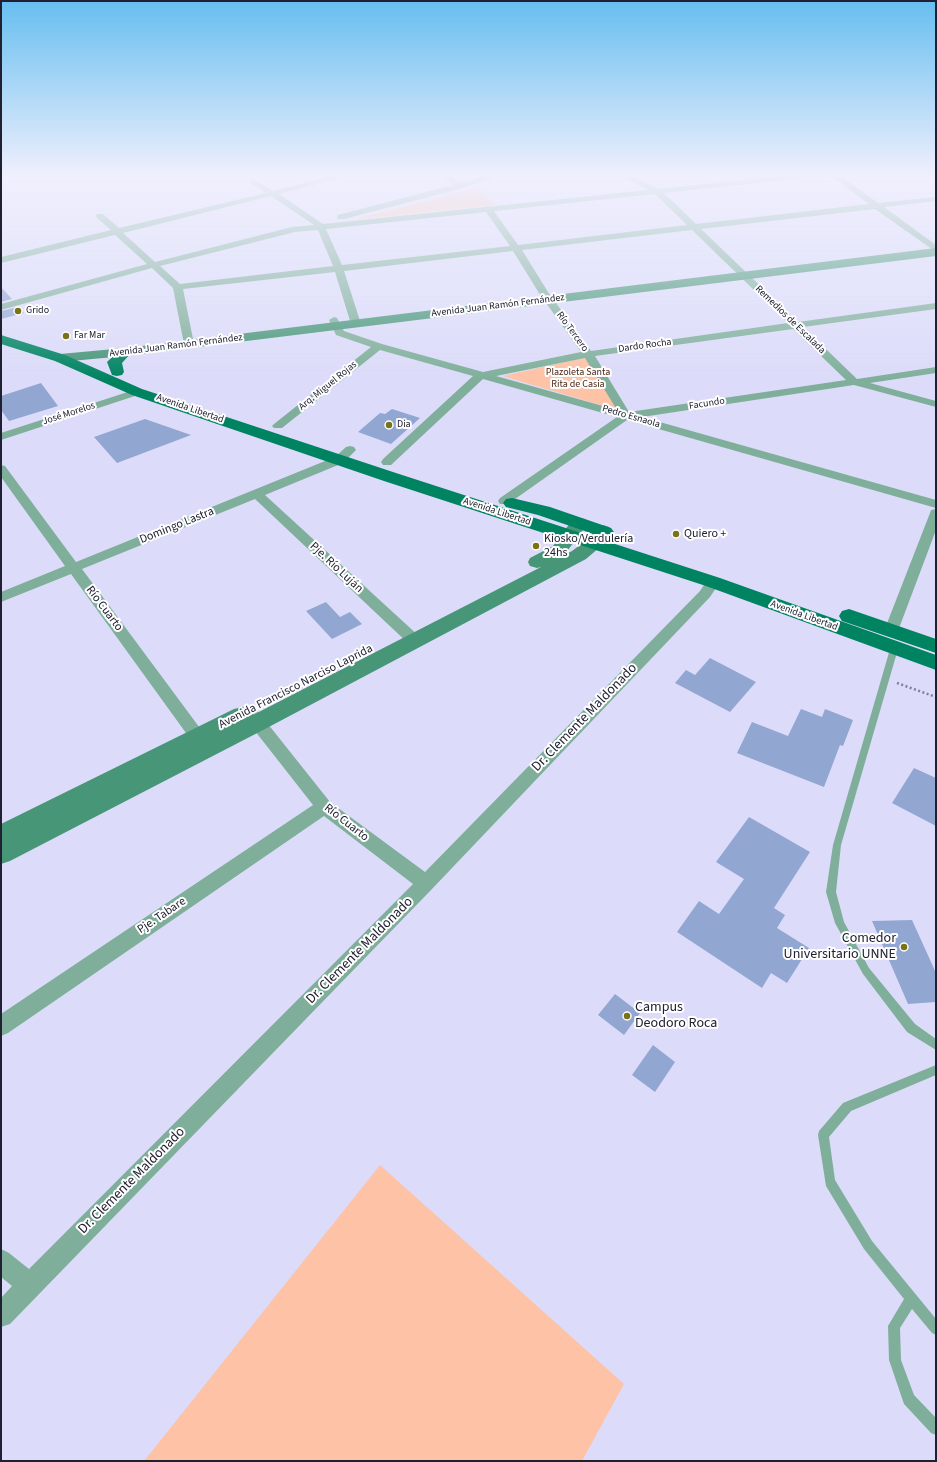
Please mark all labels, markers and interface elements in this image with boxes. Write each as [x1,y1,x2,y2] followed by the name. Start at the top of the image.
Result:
[752,283,828,357] street label: Remedios de Escalada
[431,292,565,320] street label: Avenida Juan Ramón Fernández
[26,305,49,317] place label: Grido
[13,306,23,316] marker: Grido
[553,310,591,354] street label: Río Tercero
[74,330,105,342] place label: Far Mar
[61,331,71,341] marker: Far Mar
[109,332,243,360] street label: Avenida Juan Ramón Fernández
[618,336,672,356] street label: Dardo Rocha
[297,359,359,413] street label: Arq. Miguel Rojas
[546,367,610,390] park label: Plazoleta Santa Rita de Casia
[155,392,225,426] street label: Avenida Libertad
[688,395,726,413] street label: Facundo
[41,400,97,428] street label: José Morelos
[601,403,661,431] street label: Pedro Esnaola
[397,419,411,431] place label: Dia
[384,420,394,430] marker: Dia
[462,495,532,529] street label: Avenida Libertad
[138,505,216,547] street label: Domingo Lastra
[684,527,726,541] place label: Quiero +
[671,529,681,539] marker: Quiero +
[544,532,633,560] place label: Kiosko/Verdulería 24hs
[306,540,366,596] street label: Pje. Río Luján
[531,541,541,551] marker: Kiosko/Verdulería 24hs
[82,584,126,634] street label: Río Cuarto
[769,598,839,634] street label: Avenida Libertad
[217,642,375,732] street label: Avenida Francisco Narciso Laprida
[529,660,641,776] street label: Dr. Clemente Maldonado
[321,801,371,845] street label: Río Cuarto
[303,894,417,1008] street label: Dr. Clemente Maldonado
[135,895,189,937] street label: Pje. Tabare
[784,931,896,964] place label: Comedor Universitario UNNE
[899,942,909,952] marker: Comedor Universitario UNNE
[635,1000,717,1032] place label: Campus Deodoro Roca
[622,1011,632,1021] marker: Campus Deodoro Roca
[75,1124,189,1238] street label: Dr. Clemente Maldonado

